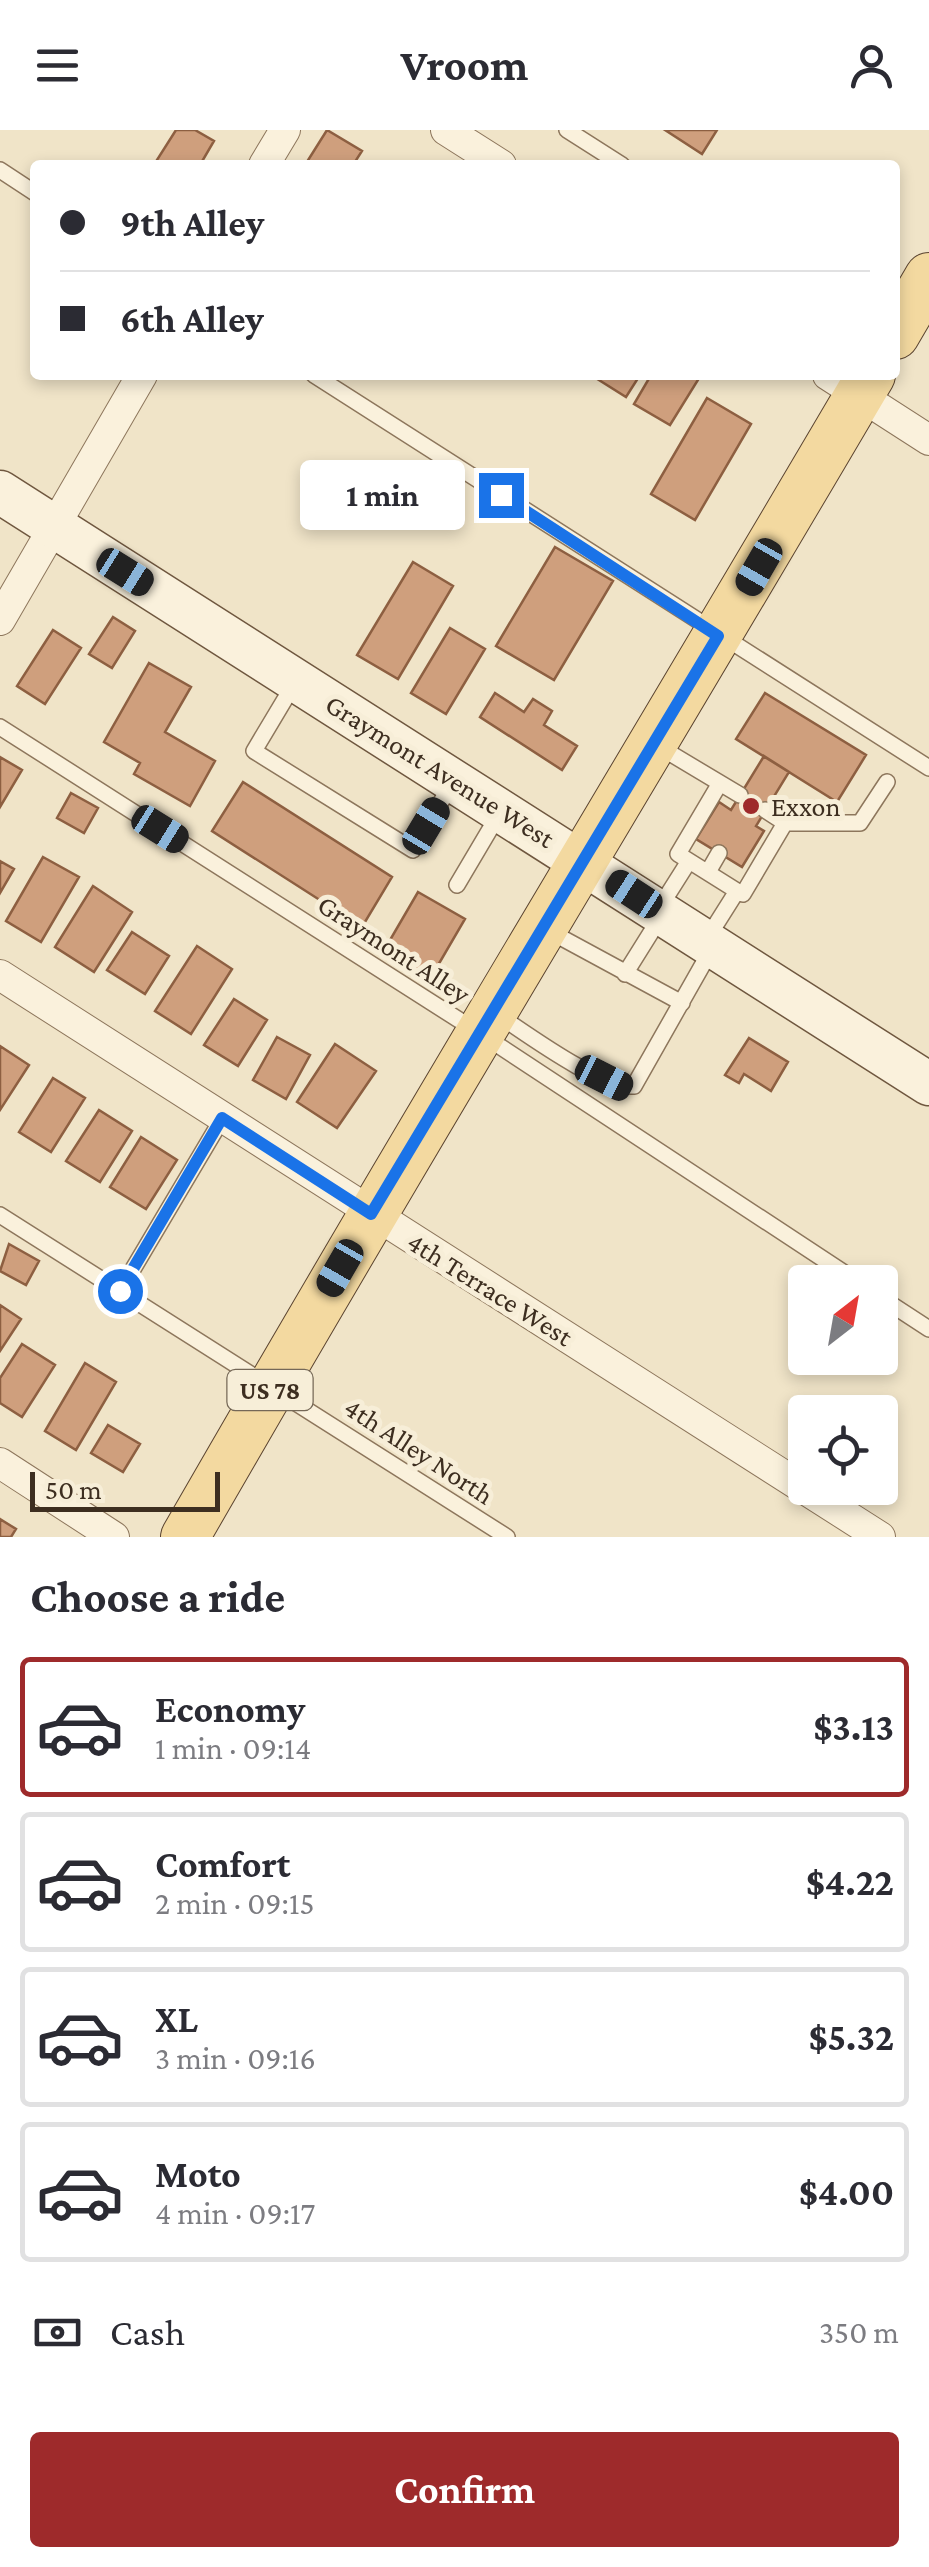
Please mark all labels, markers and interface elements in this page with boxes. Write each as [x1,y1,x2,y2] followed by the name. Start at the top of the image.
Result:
[30,38,85,93] icon: menu
[844,38,899,93] icon: person
[401,40,528,90] text: Vroom
[120,202,264,244] text: 9th Alley
[120,298,264,340] text: 6th Alley
[301,460,466,530] callout: 1 min
[479,473,524,518] route end
[346,477,419,513] text: 1 min
[731,534,787,600] car
[92,543,158,601] car
[320,688,561,854] street label: Graymont Avenue West
[771,791,841,822] place label: Exxon
[398,793,454,859] car
[740,795,762,817] marker: Exxon
[127,800,193,858] car
[601,865,667,923] car
[312,888,477,1010] street label: Graymont Alley
[570,1051,638,1105] car
[402,1226,579,1353] street label: 4th Terrace West
[312,1235,368,1301] car
[788,1265,898,1375] north arrow
[788,1265,898,1505] map controls
[98,1269,143,1314] route start
[228,1370,312,1410] road number: US 78
[339,1391,499,1511] street label: 4th Alley North
[788,1395,898,1505] button: locate
[30,1467,220,1512] scale bar
[45,1474,102,1505] text: 50 m
[30,1572,285,1622] text: Choose a ride
[35,1682,125,1772] icon: car
[155,1688,305,1730] text: Economy
[813,1706,894,1748] text: $3.13
[155,1730,311,1766] text: 1 min · 09:14
[35,1837,125,1927] icon: car
[155,1843,291,1885] text: Comfort
[806,1861,894,1903] text: $4.22
[155,1885,315,1921] text: 2 min · 09:15
[35,1992,125,2082] icon: car
[155,1998,198,2040] text: XL
[808,2016,894,2058] text: $5.32
[155,2040,316,2076] text: 3 min · 09:16
[35,2147,125,2237] icon: car
[155,2153,241,2195] text: Moto
[799,2171,894,2213] text: $4.00
[155,2195,315,2231] text: 4 min · 09:17
[30,2305,85,2360] icon: cash
[110,2311,185,2353] text: Cash
[819,2314,899,2350] text: 350 m
[30,2432,899,2547] button: Confirm

